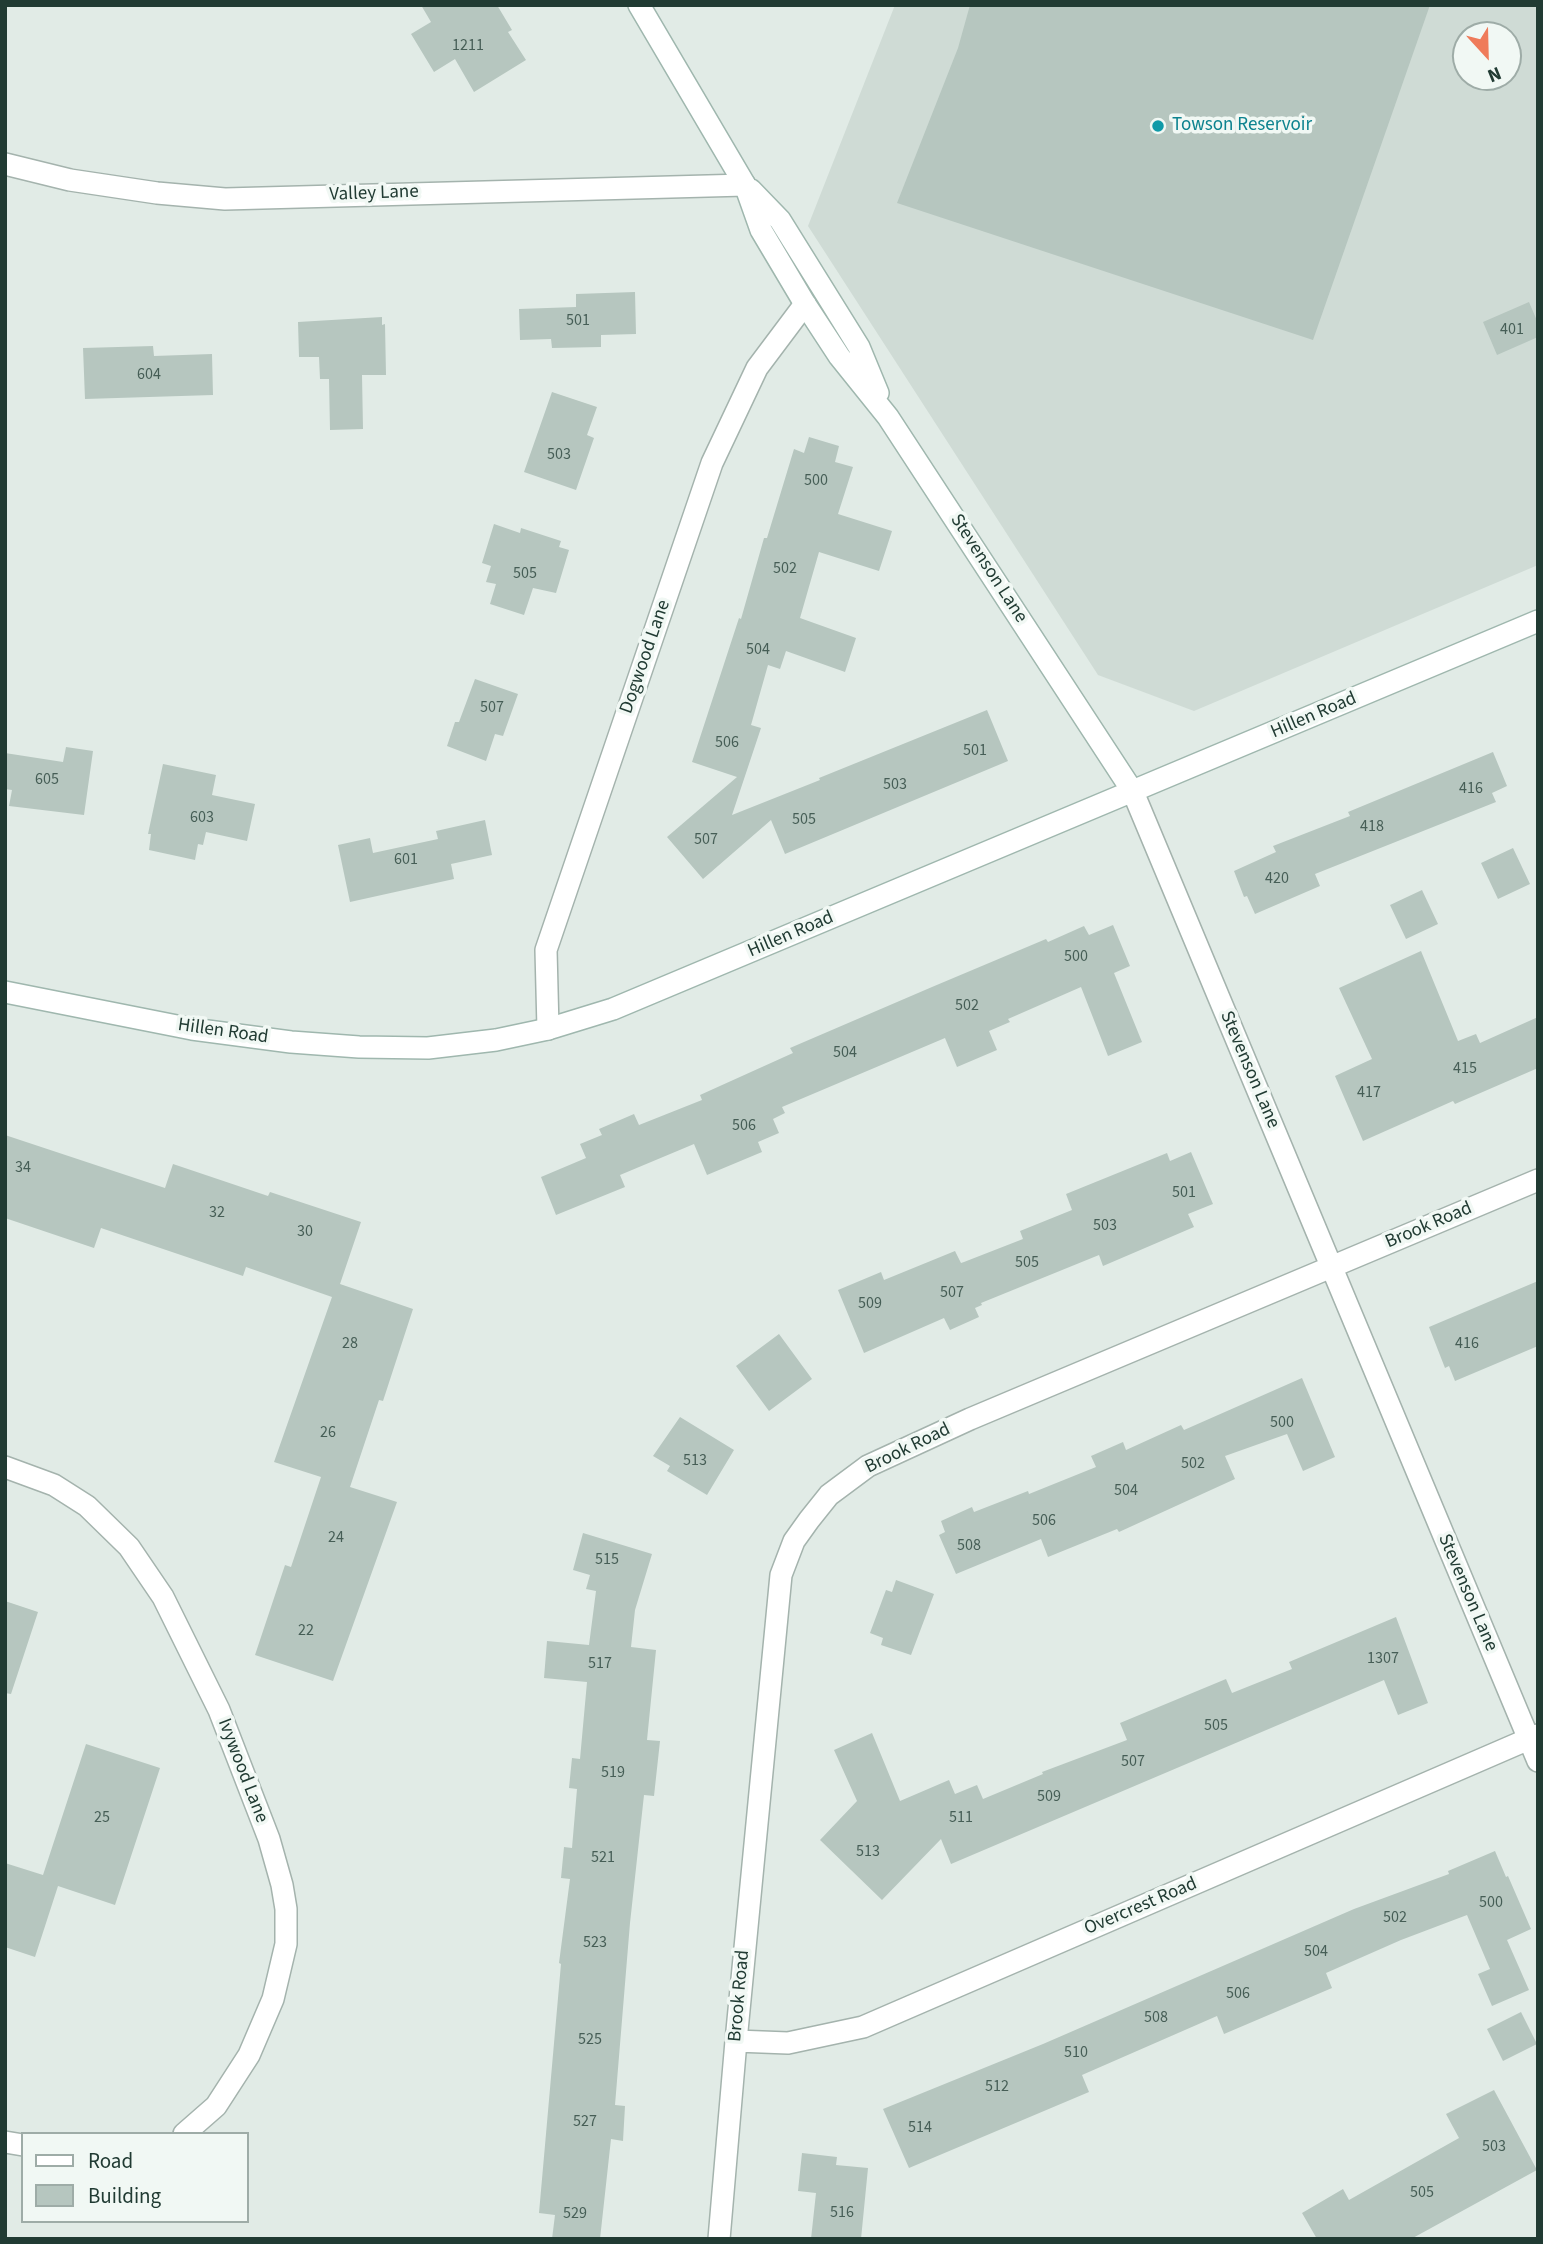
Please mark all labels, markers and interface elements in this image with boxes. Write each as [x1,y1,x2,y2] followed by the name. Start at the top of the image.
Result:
[1452,21,1522,91] north arrow
[452,36,484,56] house number: 1211
[1483,59,1505,89] text: N
[1172,115,1312,137] place label: Towson Reservoir
[1150,118,1166,134] marker: Towson Reservoir
[329,181,419,207] street label: Valley Lane
[566,311,590,331] house number: 501
[1500,320,1524,340] house number: 401
[137,365,161,385] house number: 604
[547,445,571,465] house number: 503
[804,471,828,491] house number: 500
[944,510,1032,628] street label: Stevenson Lane
[773,559,797,579] house number: 502
[513,564,537,584] house number: 505
[616,597,676,717] street label: Dogwood Lane
[746,640,770,660] house number: 504
[1268,688,1360,744] street label: Hillen Road
[480,698,504,718] house number: 507
[715,733,739,753] house number: 506
[963,741,987,761] house number: 501
[35,770,59,790] house number: 605
[883,775,907,795] house number: 503
[1459,779,1483,799] house number: 416
[190,808,214,828] house number: 603
[792,810,816,830] house number: 505
[1360,817,1384,837] house number: 418
[694,830,718,850] house number: 507
[394,850,418,870] house number: 601
[1265,869,1289,889] house number: 420
[745,907,837,963] street label: Hillen Road
[1064,947,1088,967] house number: 500
[955,996,979,1016] house number: 502
[1214,1008,1284,1132] street label: Stevenson Lane
[176,1014,270,1050] street label: Hillen Road
[833,1043,857,1063] house number: 504
[1453,1059,1477,1079] house number: 415
[1357,1083,1381,1103] house number: 417
[732,1116,756,1136] house number: 506
[15,1158,31,1178] house number: 34
[1172,1183,1196,1203] house number: 501
[1382,1198,1476,1254] street label: Brook Road
[209,1203,225,1223] house number: 32
[1093,1216,1117,1236] house number: 503
[297,1222,313,1242] house number: 30
[1015,1253,1039,1273] house number: 505
[940,1283,964,1303] house number: 507
[858,1294,882,1314] house number: 509
[342,1334,358,1354] house number: 28
[1455,1334,1479,1354] house number: 416
[1270,1413,1294,1433] house number: 500
[862,1419,954,1479] street label: Brook Road
[320,1423,336,1443] house number: 26
[683,1451,707,1471] house number: 513
[1181,1454,1205,1474] house number: 502
[1114,1481,1138,1501] house number: 504
[1032,1511,1056,1531] house number: 506
[328,1528,344,1548] house number: 24
[1432,1531,1502,1655] street label: Stevenson Lane
[957,1536,981,1556] house number: 508
[595,1550,619,1570] house number: 515
[298,1621,314,1641] house number: 22
[1367,1649,1399,1669] house number: 1307
[588,1654,612,1674] house number: 517
[212,1716,272,1826] street label: Ivywood Lane
[1204,1716,1228,1736] house number: 505
[1121,1752,1145,1772] house number: 507
[601,1763,625,1783] house number: 519
[1037,1787,1061,1807] house number: 509
[94,1808,110,1828] house number: 25
[949,1808,973,1828] house number: 511
[856,1842,880,1862] house number: 513
[591,1848,615,1868] house number: 521
[1081,1873,1201,1941] street label: Overcrest Road
[1479,1893,1503,1913] house number: 500
[1383,1908,1407,1928] house number: 502
[583,1933,607,1953] house number: 523
[1304,1942,1328,1962] house number: 504
[725,1949,755,2043] street label: Brook Road
[1226,1984,1250,2004] house number: 506
[1144,2008,1168,2028] house number: 508
[578,2030,602,2050] house number: 525
[1064,2043,1088,2063] house number: 510
[985,2077,1009,2097] house number: 512
[573,2112,597,2132] house number: 527
[908,2118,932,2138] house number: 514
[21,2132,248,2223] legend
[1482,2137,1506,2157] house number: 503
[88,2146,133,2176] text: Road
[88,2181,161,2211] text: Building
[1410,2183,1434,2203] house number: 505
[830,2203,854,2223] house number: 516
[563,2204,587,2224] house number: 529

